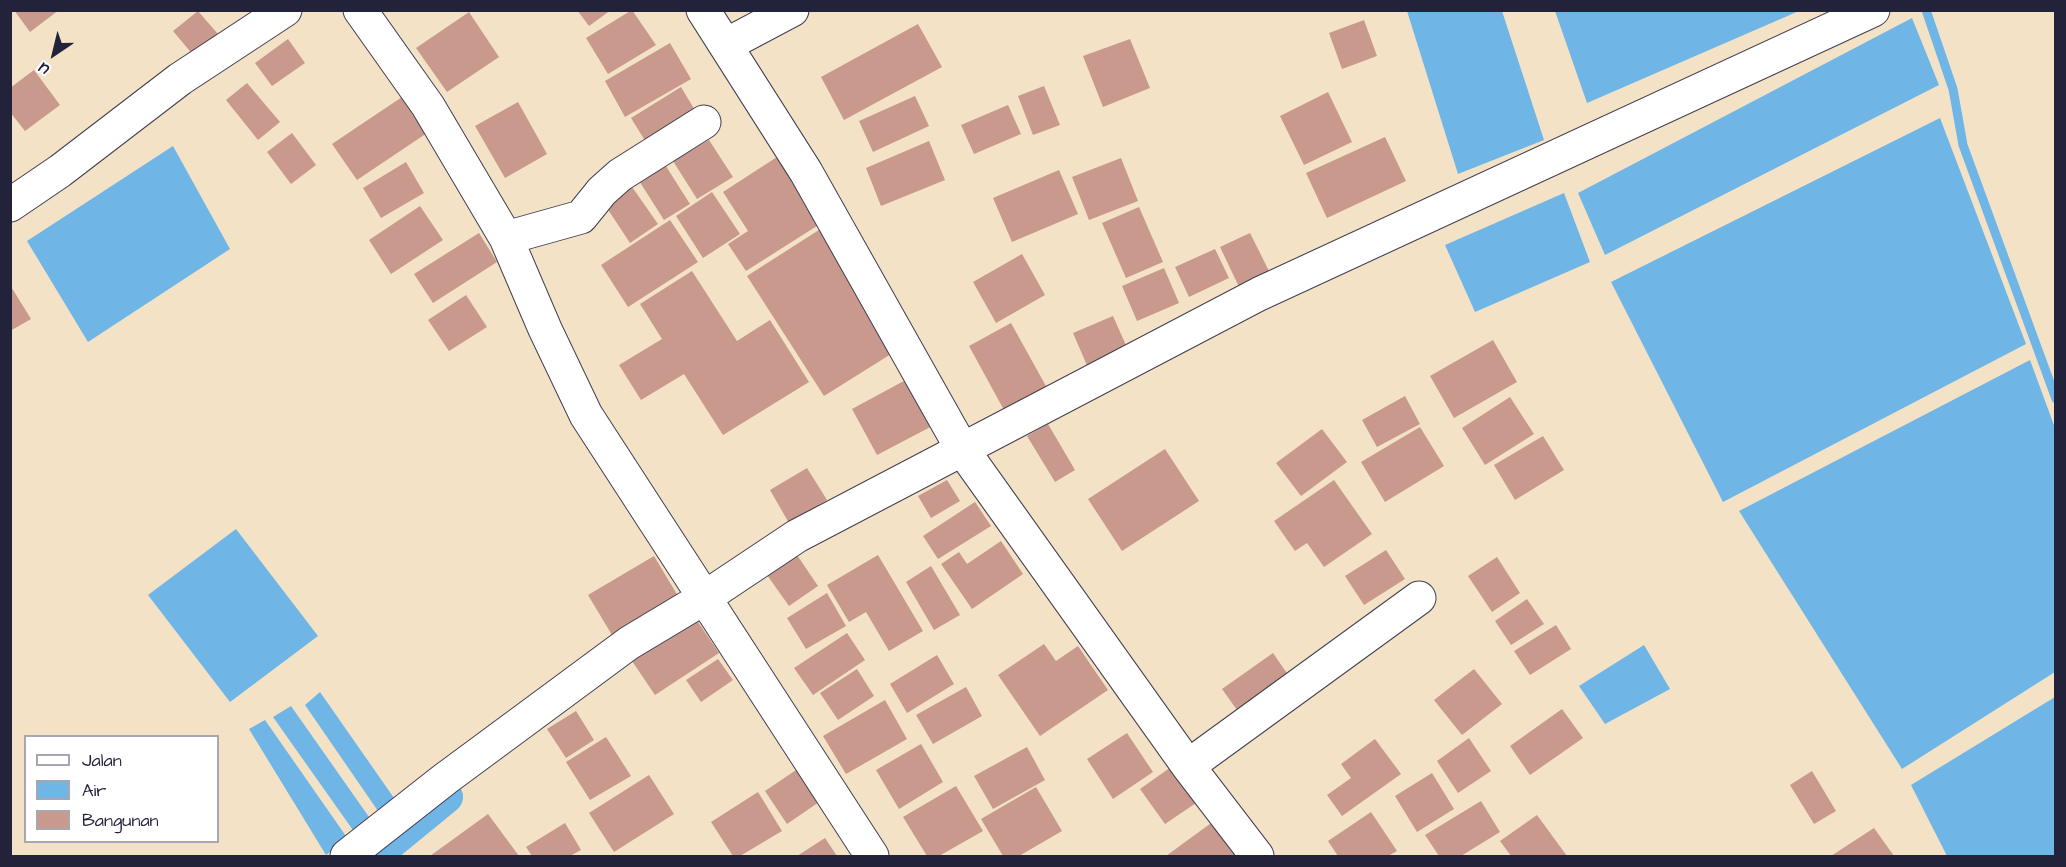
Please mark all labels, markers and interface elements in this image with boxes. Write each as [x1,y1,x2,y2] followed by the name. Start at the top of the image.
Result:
[24,24,84,84] north arrow
[34,57,54,80] text: U
[24,735,219,843] legend
[82,748,122,773] text: Jalan
[82,778,106,803] text: Air
[82,808,159,833] text: Bangunan

